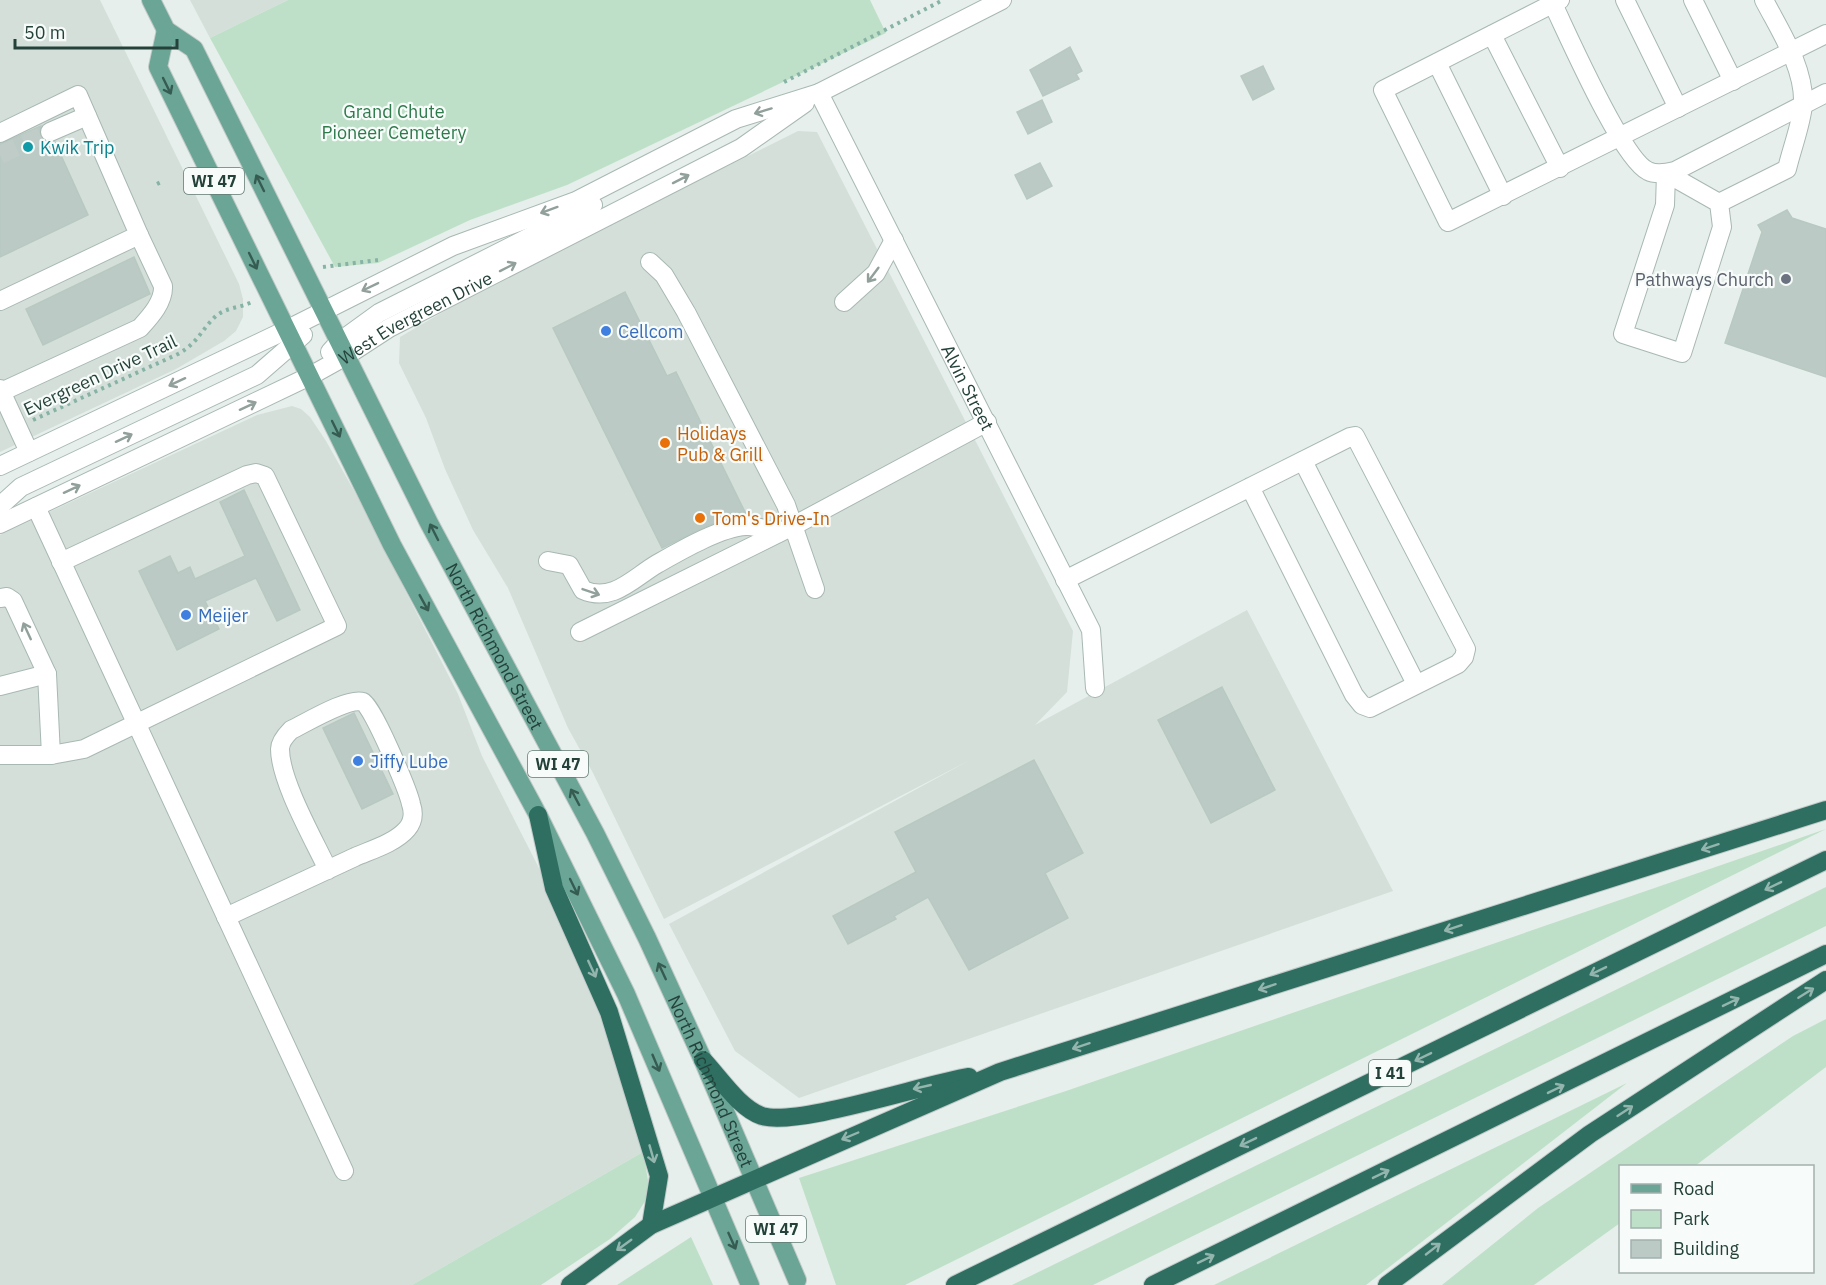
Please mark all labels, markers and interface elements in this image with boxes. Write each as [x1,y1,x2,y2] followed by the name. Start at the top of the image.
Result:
[15,12,177,50] scale bar
[24,21,66,44] text: 50 m
[161,76,173,94] one-way arrow
[322,100,466,144] park label: Grand Chute Pioneer Cemetery
[754,106,773,117] one-way arrow
[40,136,114,159] place label: Kwik Trip
[21,140,35,154] marker: Kwik Trip
[184,168,244,194] road number: WI 47
[672,172,690,184] one-way arrow
[254,174,265,192] one-way arrow
[540,206,559,217] one-way arrow
[247,251,259,269] one-way arrow
[498,261,516,272] one-way arrow
[334,266,496,369] street label: West Evergreen Drive
[867,267,880,283] one-way arrow
[1635,268,1774,291] place label: Pathways Church
[1779,272,1793,286] marker: Pathways Church
[361,282,379,294] one-way arrow
[618,320,684,343] place label: Cellcom
[599,324,613,338] marker: Cellcom
[20,329,180,421] street label: Evergreen Drive Trail
[937,340,1000,434] street label: Alvin Street
[168,376,186,388] one-way arrow
[238,399,256,411] one-way arrow
[330,419,342,437] one-way arrow
[677,422,763,466] place label: Holidays Pub & Grill
[115,431,133,443] one-way arrow
[658,436,672,450] marker: Holidays Pub & Grill
[62,483,80,495] one-way arrow
[712,507,830,530] place label: Tom's Drive-In
[693,511,707,525] marker: Tom's Drive-In
[428,524,439,542] one-way arrow
[441,559,549,733] street label: North Richmond Street
[581,587,599,598] one-way arrow
[419,593,430,611] one-way arrow
[198,604,248,627] place label: Meijer
[179,608,193,622] marker: Meijer
[21,622,33,640] one-way arrow
[370,750,448,773] place label: Jiffy Lube
[528,751,588,777] road number: WI 47
[351,754,365,768] marker: Jiffy Lube
[569,788,581,806] one-way arrow
[1701,842,1720,853] one-way arrow
[568,877,580,895] one-way arrow
[1765,881,1783,892] one-way arrow
[1444,923,1463,934] one-way arrow
[586,959,598,977] one-way arrow
[656,963,668,981] one-way arrow
[1590,966,1608,978] one-way arrow
[1258,982,1277,993] one-way arrow
[1797,986,1814,998] one-way arrow
[663,991,759,1171] street label: North Richmond Street
[1721,995,1739,1007] one-way arrow
[1072,1041,1091,1052] one-way arrow
[1414,1052,1432,1063] one-way arrow
[651,1054,662,1072] one-way arrow
[1369,1060,1411,1086] road number: I 41
[913,1081,932,1093] one-way arrow
[1547,1082,1565,1094] one-way arrow
[1616,1104,1633,1116] one-way arrow
[841,1132,859,1143] one-way arrow
[1239,1137,1257,1149] one-way arrow
[647,1144,658,1163] one-way arrow
[1619,1165,1814,1273] legend
[1372,1168,1390,1180] one-way arrow
[1673,1177,1714,1200] text: Road
[1673,1207,1710,1230] text: Park
[746,1216,806,1242] road number: WI 47
[726,1232,738,1250] one-way arrow
[1673,1237,1740,1260] text: Building
[617,1239,633,1251] one-way arrow
[1425,1243,1441,1256] one-way arrow
[1196,1253,1214,1265] one-way arrow

